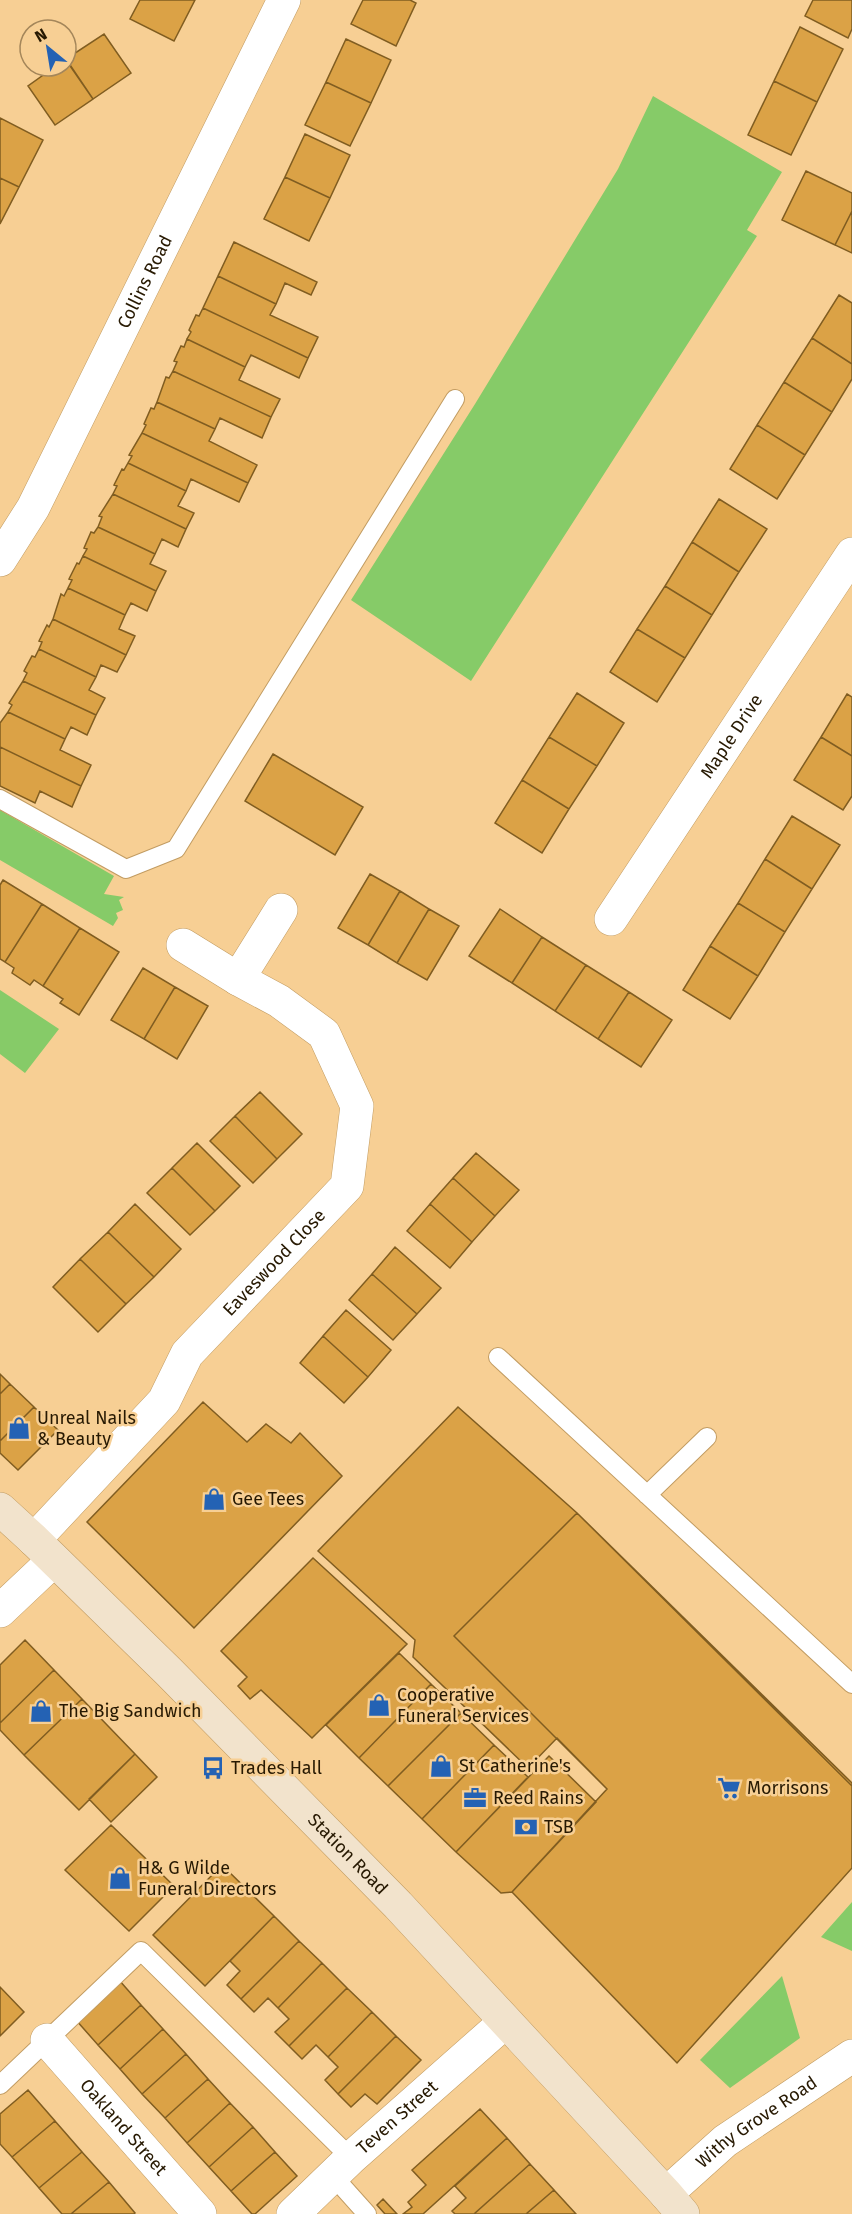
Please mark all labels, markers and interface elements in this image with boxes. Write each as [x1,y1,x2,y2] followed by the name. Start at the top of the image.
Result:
[18,18,78,78] north arrow
[31,25,50,46] text: N
[113,231,177,332] street label: Collins Road
[696,690,767,783] street label: Maple Drive
[218,1205,330,1320] street label: Eaveswood Close
[37,1407,136,1450] place label: Unreal Nails & Beauty
[6,1415,32,1441] shop icon: Unreal Nails & Beauty
[201,1486,227,1512] shop icon: Gee Tees
[232,1488,304,1510] place label: Gee Tees
[397,1684,529,1727] place label: Cooperative Funeral Services
[366,1692,392,1718] shop icon: Cooperative Funeral Services
[28,1698,54,1724] shop icon: The Big Sandwich
[59,1700,202,1722] place label: The Big Sandwich
[428,1753,454,1779] shop icon: St Catherine's
[200,1755,226,1781] bus stop icon: Trades Hall
[459,1755,571,1777] place label: St Catherine's
[231,1757,322,1779] place label: Trades Hall
[716,1775,742,1801] supermarket icon: Morrisons
[747,1777,828,1799] place label: Morrisons
[462,1785,488,1811] office icon: Reed Rains
[493,1787,583,1809] place label: Reed Rains
[303,1809,392,1899] street label: Station Road
[513,1814,539,1840] bank icon: TSB
[544,1816,574,1838] place label: TSB
[138,1857,276,1900] place label: H& G Wilde Funeral Directors
[107,1865,133,1891] shop icon: H& G Wilde Funeral Directors
[691,2071,821,2173] street label: Withy Grove Road
[75,2074,172,2180] street label: Oakland Street
[352,2075,442,2159] street label: Teven Street

